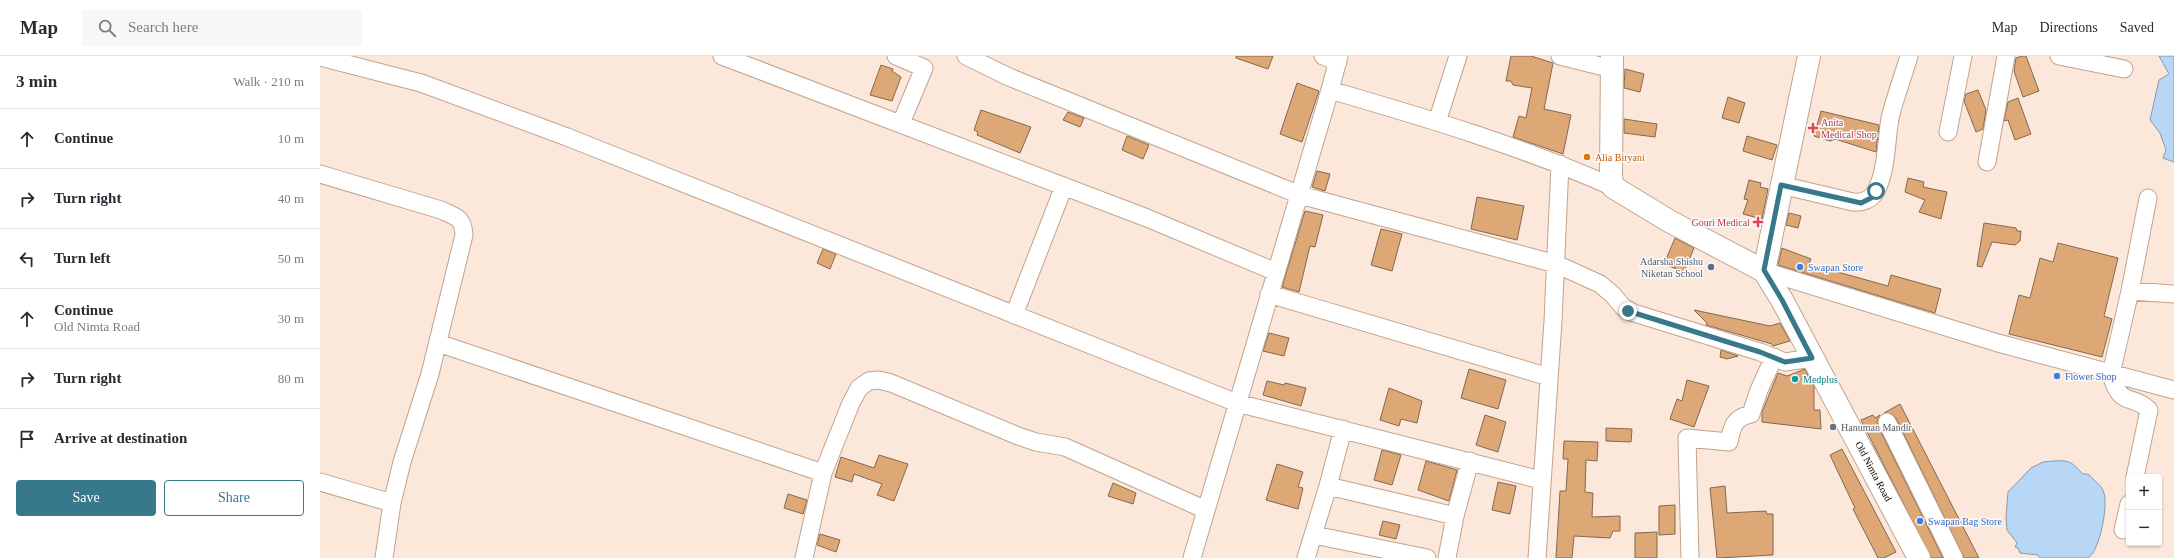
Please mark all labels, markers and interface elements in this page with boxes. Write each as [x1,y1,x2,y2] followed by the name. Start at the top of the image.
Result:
[82,10,362,46] search box
[20,17,58,38] text: Map
[96,17,118,39] icon: search
[128,19,198,35] text: Search here
[1992,20,2017,35] text: Map
[2039,20,2098,35] text: Directions
[2120,20,2154,35] text: Saved
[16,72,57,91] text: 3 min
[233,74,304,89] text: Walk · 210 m
[1821,117,1877,140] place label: Anita Medical Shop
[1808,123,1818,133] marker: Anita Medical Shop
[16,128,38,150] icon: ahead
[54,130,113,146] text: Continue
[278,131,304,146] text: 10 m
[1582,152,1592,162] marker: Alia Biryani
[1595,152,1645,163] place label: Alia Biryani
[1867,182,1885,200] route start
[16,188,38,210] icon: right
[54,190,121,206] text: Turn right
[278,191,304,206] text: 40 m
[1691,217,1750,228] place label: Gouri Medical
[1753,217,1763,227] marker: Gouri Medical
[16,248,38,270] icon: left
[54,250,111,266] text: Turn left
[278,251,304,266] text: 50 m
[1640,256,1703,279] place label: Adarsha Shishu Niketan School
[1706,262,1716,272] marker: Adarsha Shishu Niketan School
[1795,262,1805,272] marker: Swapan Store
[1808,262,1864,273] place label: Swapan Store
[54,302,113,318] text: Continue
[1619,302,1637,320] route end
[16,308,38,330] icon: ahead
[278,311,304,326] text: 30 m
[54,319,140,334] text: Old Nimta Road
[16,368,38,390] icon: right
[54,370,121,386] text: Turn right
[278,371,304,386] text: 80 m
[2052,371,2062,381] marker: Flower Shop
[2065,371,2116,382] place label: Flower Shop
[1790,374,1800,384] marker: Medplus
[1803,374,1838,385] place label: Medplus
[1828,422,1838,432] marker: Hanuman Mandir
[1841,422,1912,433] place label: Hanuman Mandir
[16,428,38,450] icon: arrive
[54,430,187,446] text: Arrive at destination
[1853,439,1894,503] street label: Old Nimta Road
[2126,474,2162,546] map controls
[2126,474,2162,510] button: +
[16,480,156,516] button: Save
[164,480,304,516] button: Share
[2126,510,2162,546] button: −
[1915,516,1925,526] marker: Swapan Bag Store
[1928,516,2002,527] place label: Swapan Bag Store

